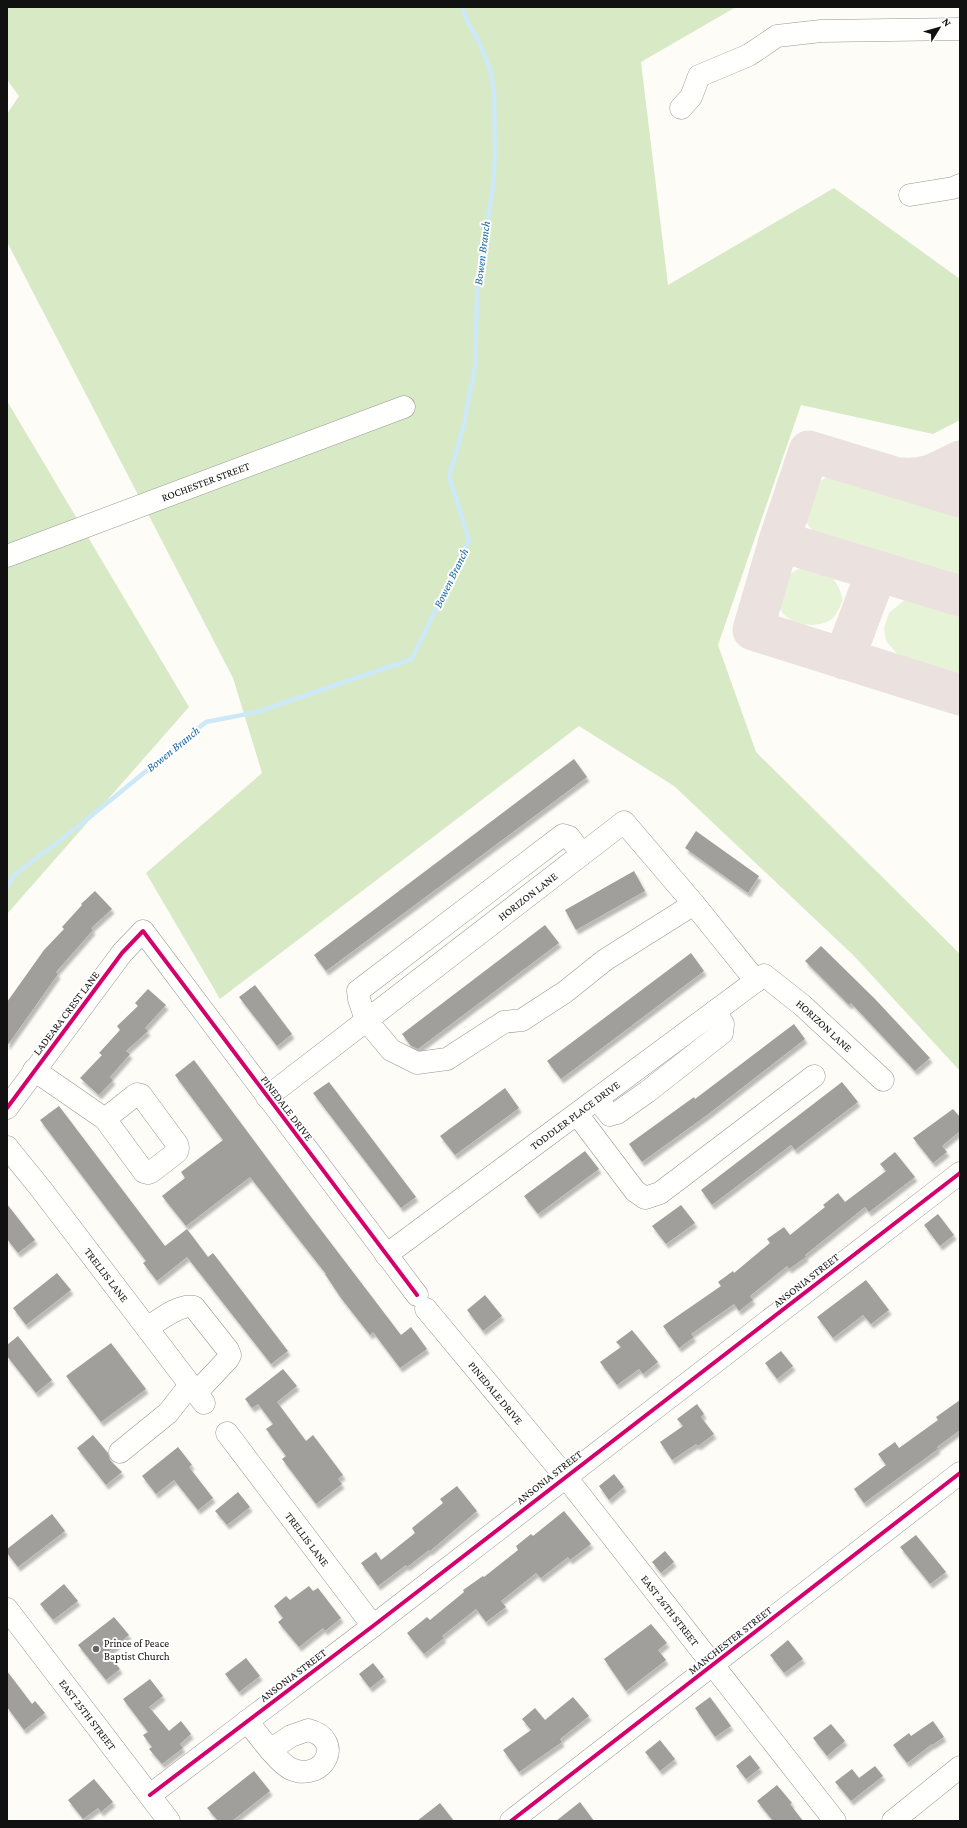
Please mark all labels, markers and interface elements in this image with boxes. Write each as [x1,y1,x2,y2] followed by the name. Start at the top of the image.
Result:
[919,8,959,48] north arrow
[940,15,954,29] text: N
[471,220,493,286] water label: Bowen Branch
[160,459,251,504] street label: ROCHESTER STREET
[431,546,471,610] water label: Bowen Branch
[144,723,203,775] water label: Bowen Branch
[496,870,560,923] street label: HORIZON LANE
[31,969,102,1057] street label: LADEARA CREST LANE
[794,997,854,1054] street label: HORIZON LANE
[259,1073,315,1143] street label: PINEDALE DRIVE
[528,1078,622,1152] street label: TODDLER PLACE DRIVE
[82,1246,131,1304] street label: TRELLIS LANE
[771,1251,841,1309] street label: ANSONIA STREET
[466,1359,525,1427] street label: PINEDALE DRIVE
[514,1448,584,1506] street label: ANSONIA STREET
[283,1510,332,1568] street label: TRELLIS LANE
[639,1573,702,1648] street label: EAST 26TH STREET
[686,1604,774,1676] street label: MANCHESTER STREET
[104,1637,170,1663] place label: Prince of Peace Baptist Church
[91,1644,101,1654] marker: Prince of Peace Baptist Church
[257,1646,329,1704] street label: ANSONIA STREET
[57,1677,119,1753] street label: EAST 25TH STREET

